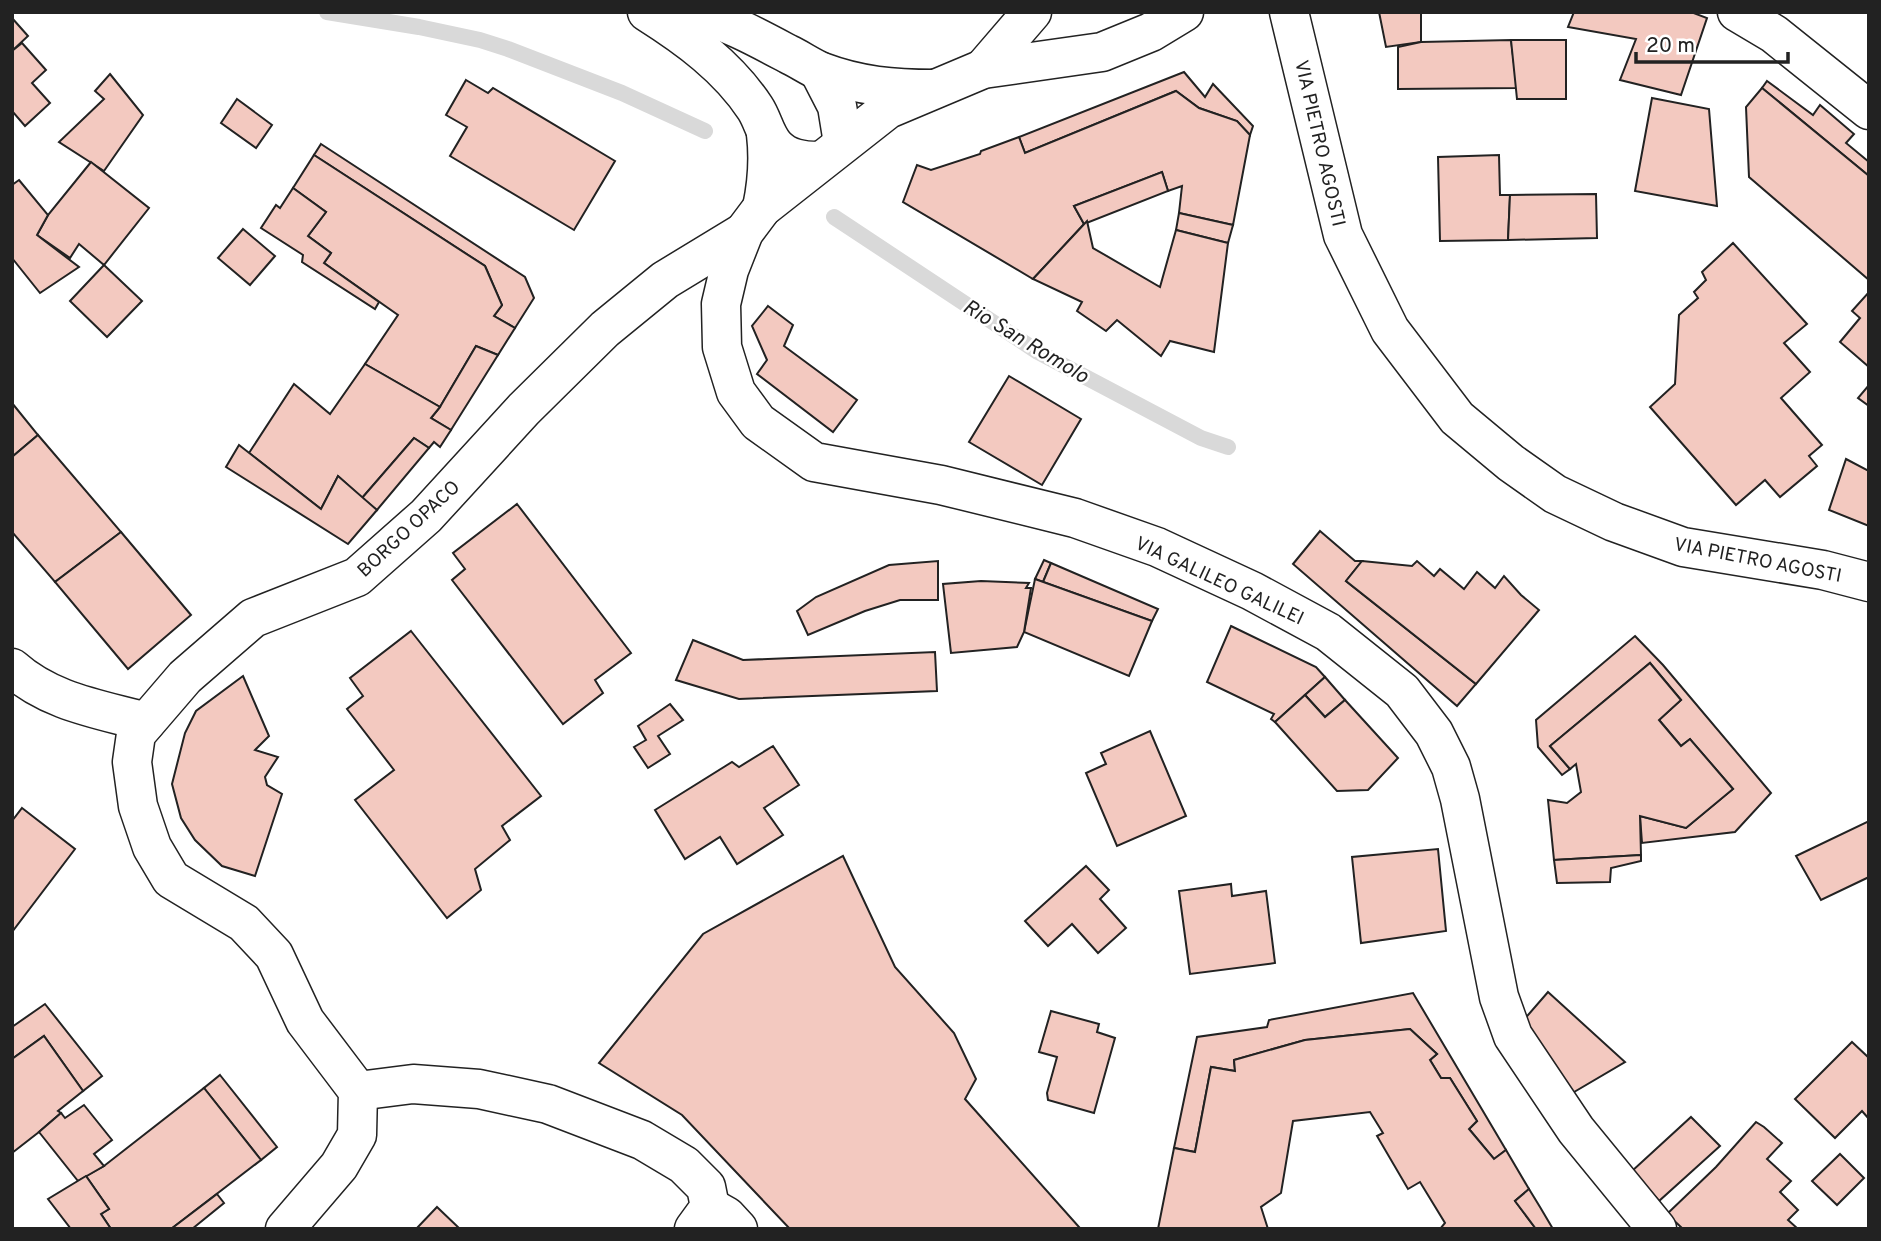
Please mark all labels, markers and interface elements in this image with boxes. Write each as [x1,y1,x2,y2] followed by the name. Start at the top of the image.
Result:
[1636,21,1788,65] scale bar
[1646,33,1695,60] text: 20 m
[1288,58,1350,229] street label: VIA PIETRO AGOSTI
[957,294,1094,391] water label: Rio San Romolo
[353,476,466,583] street label: BORGO OPACO
[1131,532,1307,631] street label: VIA GALILEO GALILEI
[1672,533,1843,589] street label: VIA PIETRO AGOSTI

